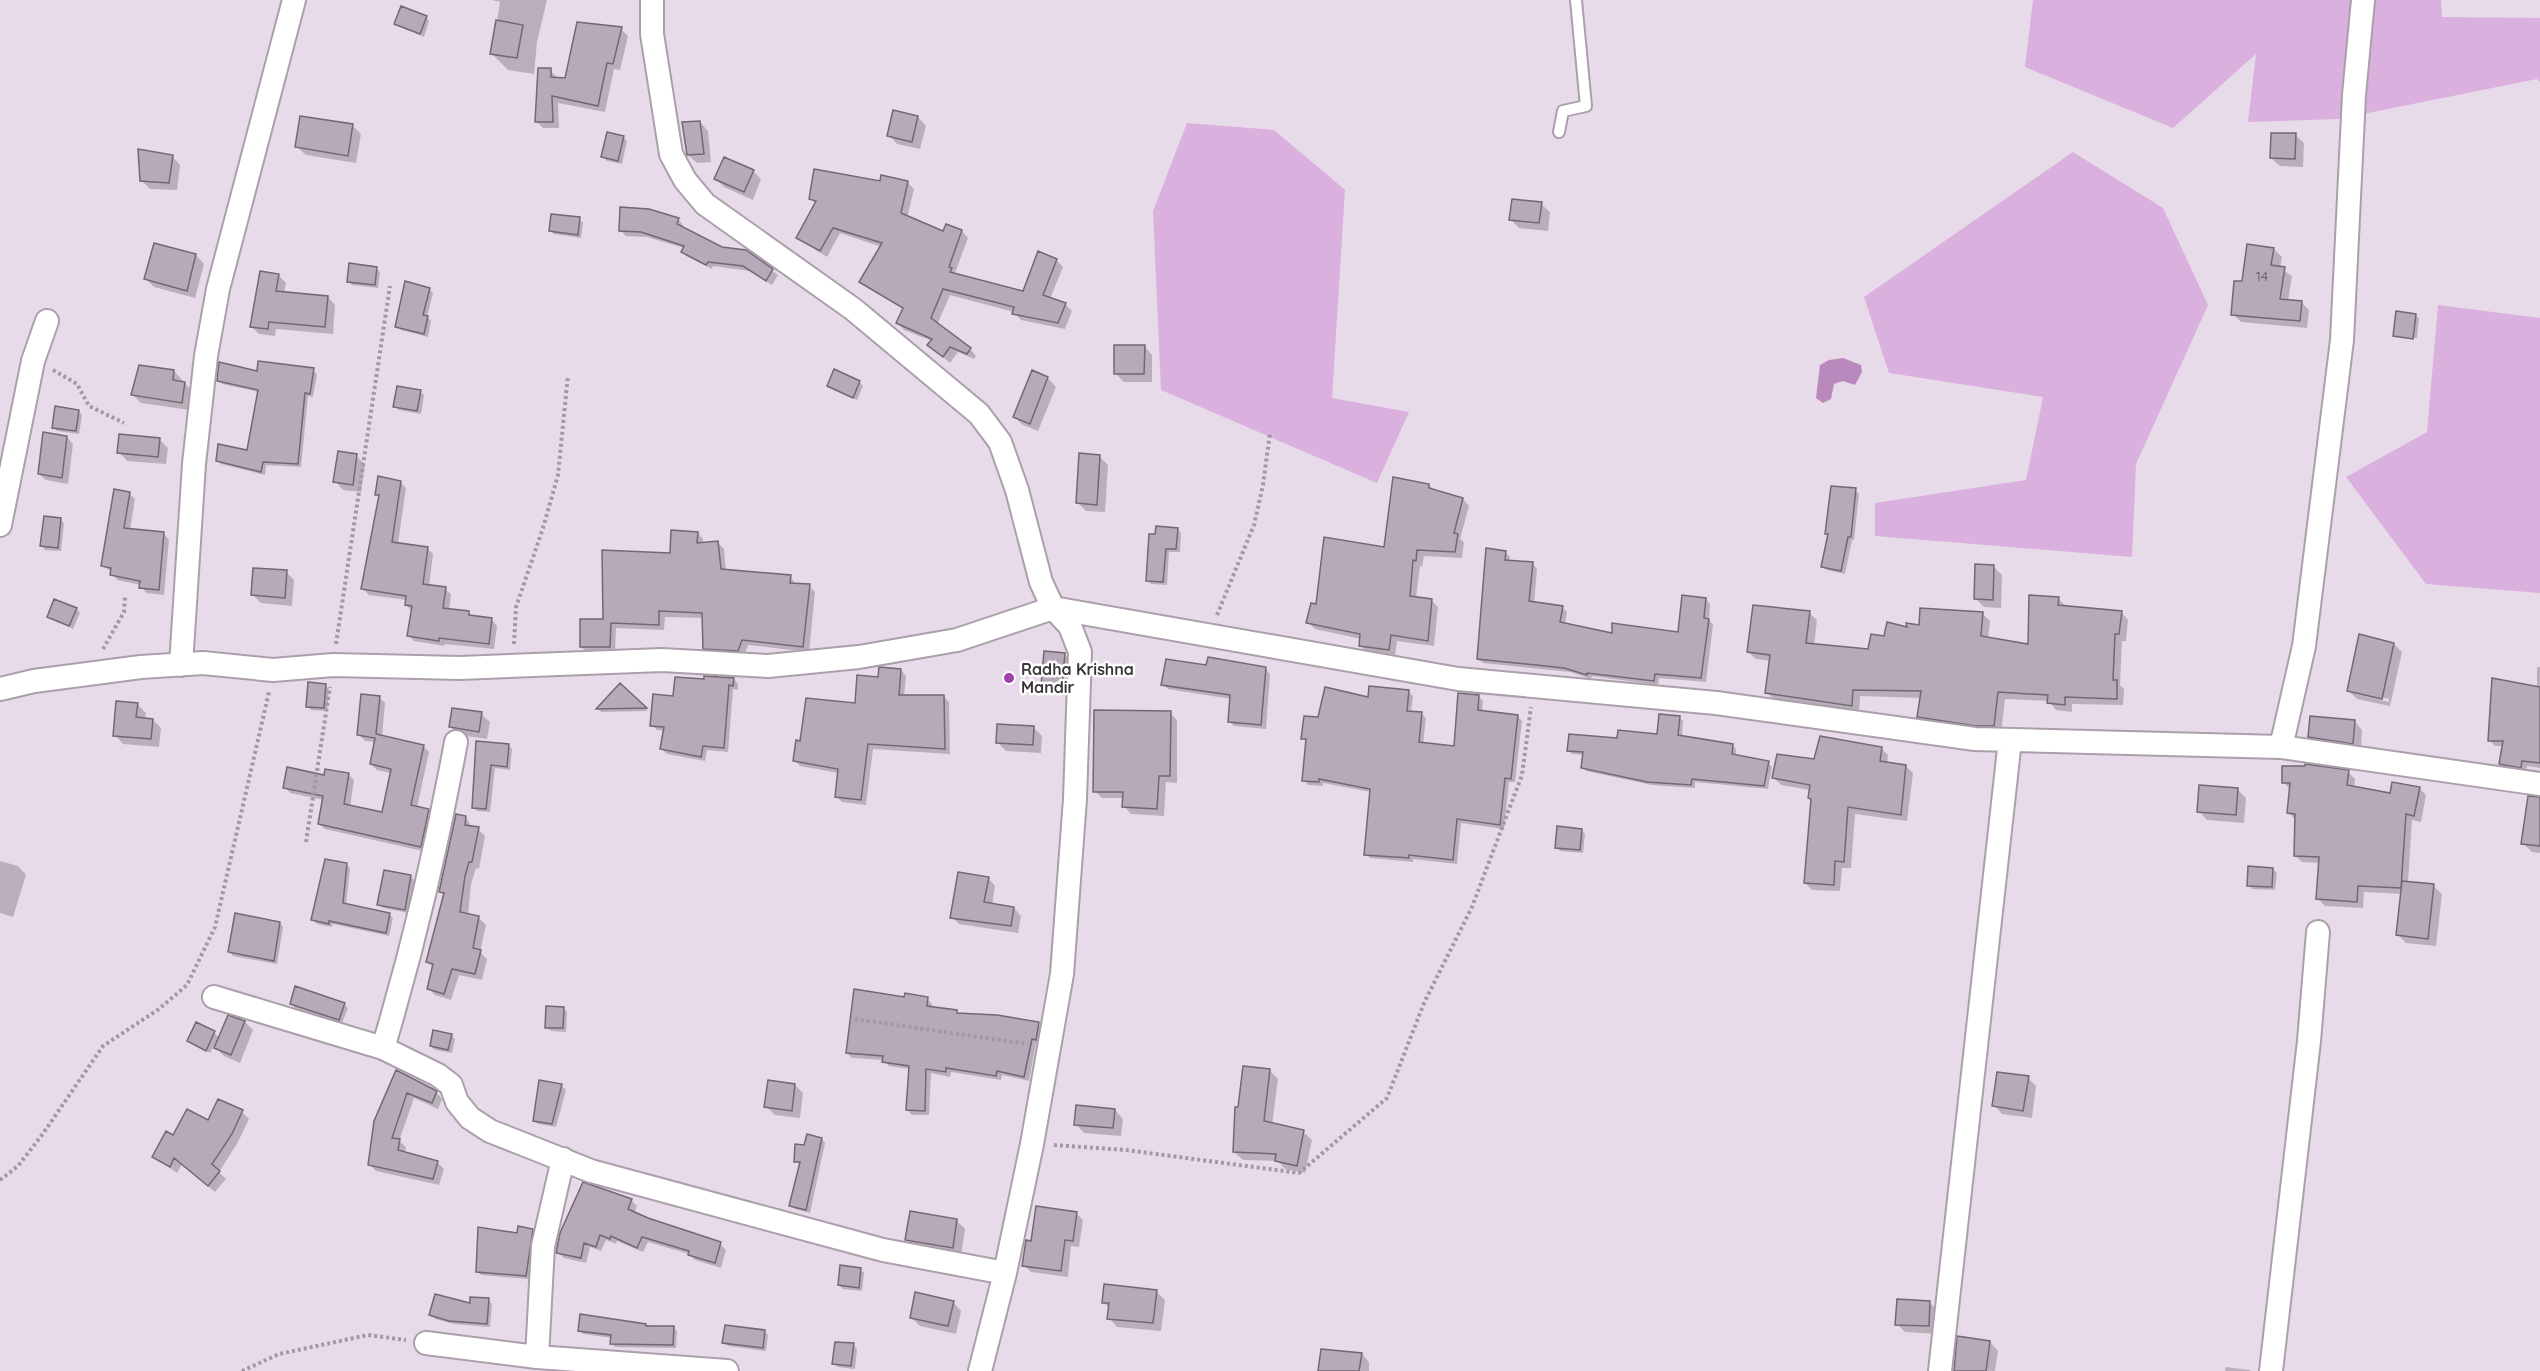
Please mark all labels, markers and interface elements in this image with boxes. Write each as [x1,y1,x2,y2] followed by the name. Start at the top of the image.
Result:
[2256,267,2268,285] house number: 14
[1021,659,1134,697] place label: Radha Krishna Mandir
[1002,671,1016,685] marker: Radha Krishna Mandir

